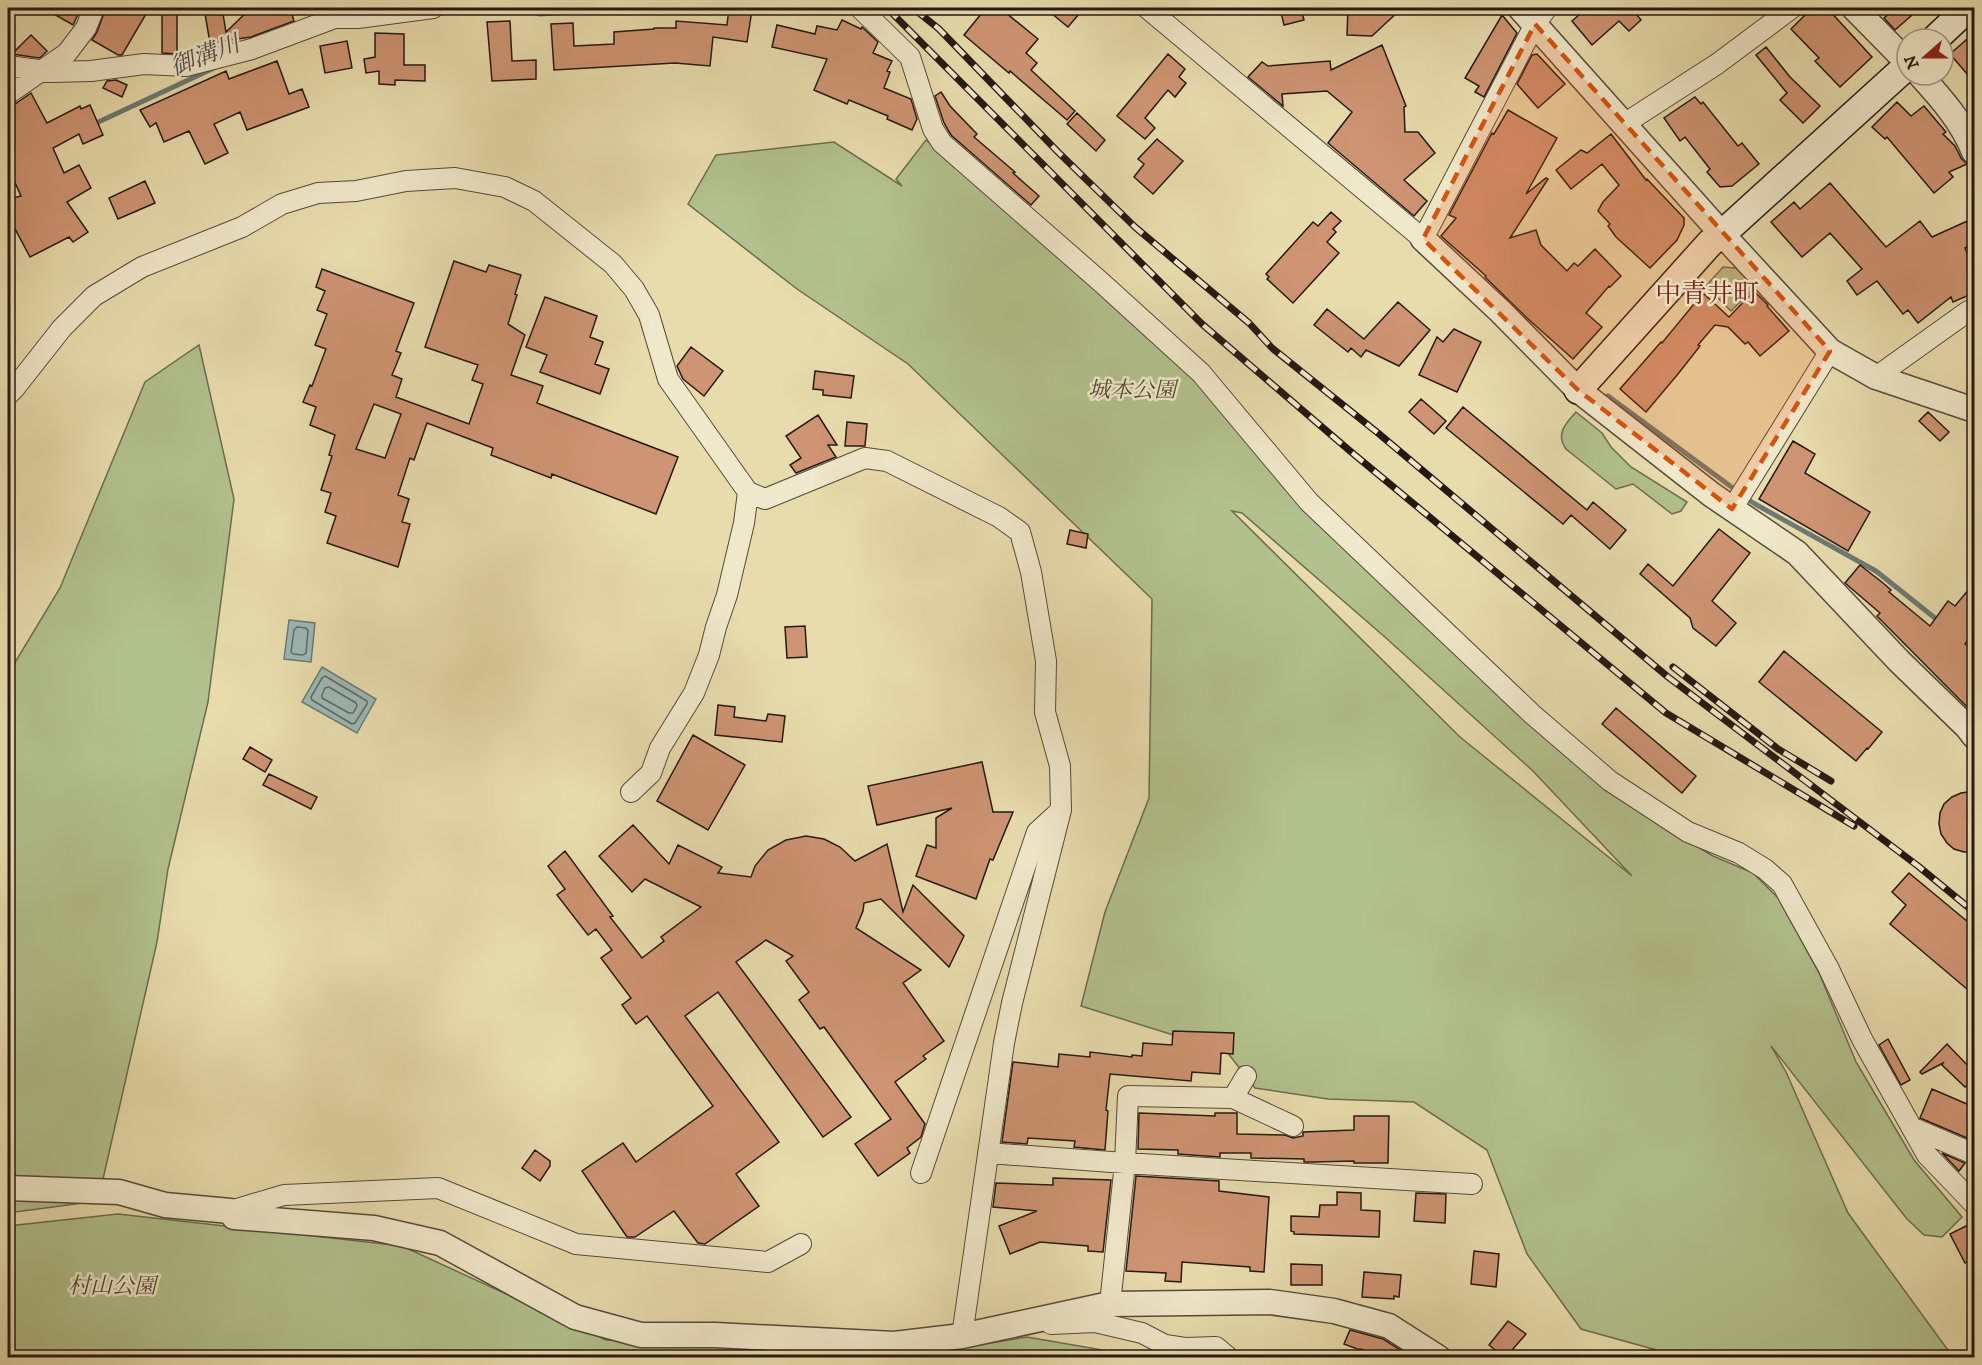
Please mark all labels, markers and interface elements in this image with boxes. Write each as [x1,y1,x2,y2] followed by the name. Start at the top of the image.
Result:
[1895,27,1955,87] north arrow
[166,28,247,83] water label: 御溝川
[1900,52,1924,72] text: N
[1655,278,1759,311] district label: 中青井町
[1088,377,1179,404] park label: 城本公園
[68,1273,159,1300] park label: 村山公園

